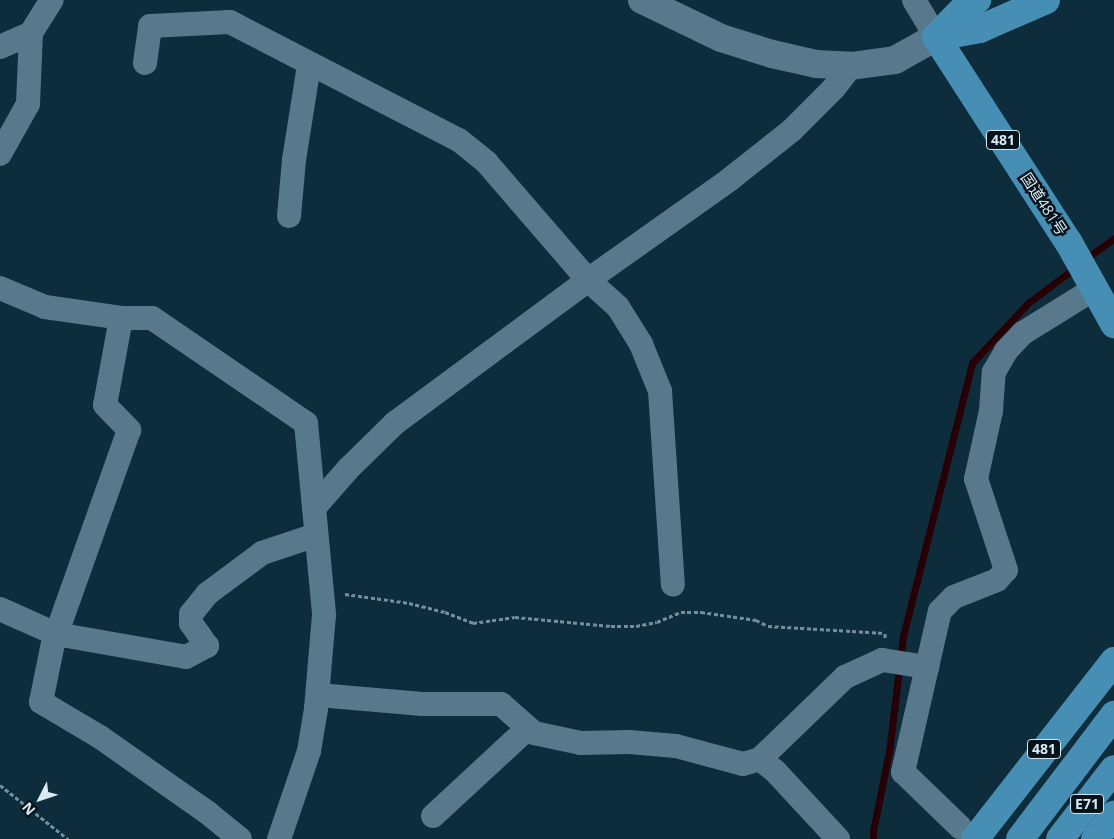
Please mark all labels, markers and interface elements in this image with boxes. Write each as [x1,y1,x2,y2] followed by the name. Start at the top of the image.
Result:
[986,128,1020,152] road number: 481
[1017,169,1071,239] street label: 国道481号
[1026,738,1062,761] road number: 481
[15,774,65,824] north arrow
[1070,792,1104,816] road number: E71
[17,799,39,820] text: N

